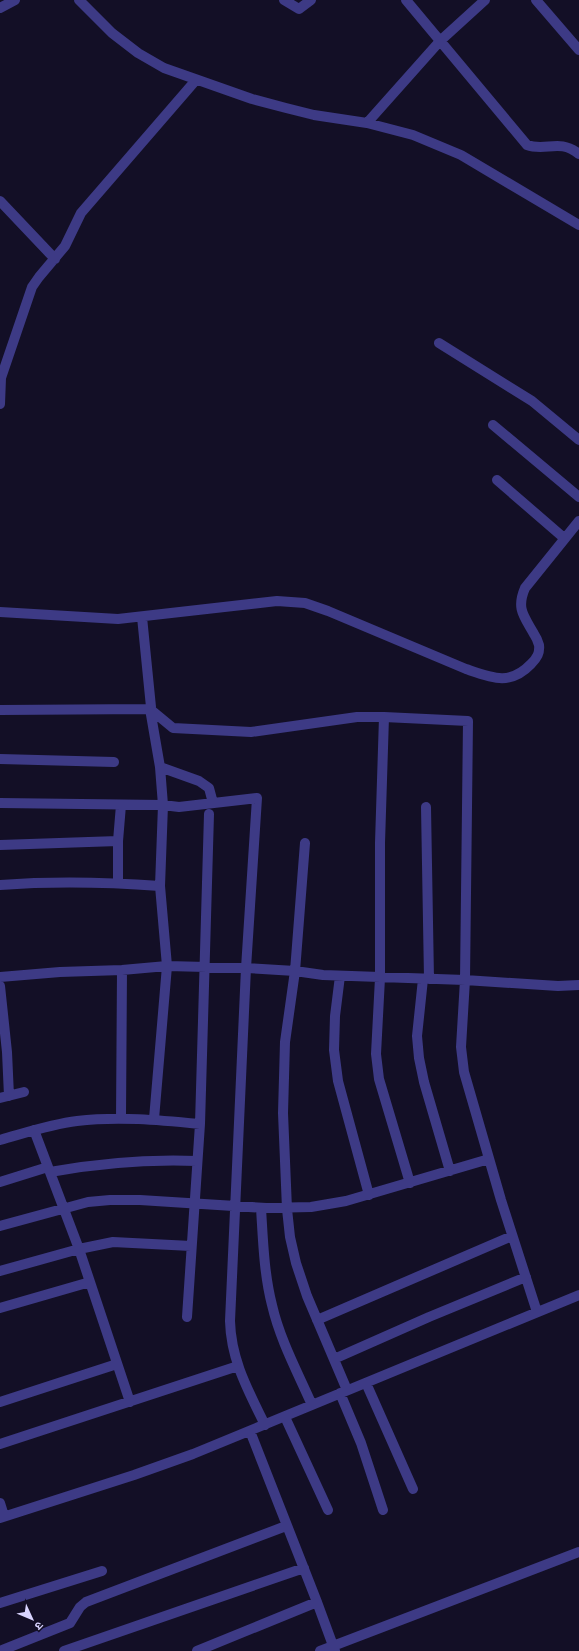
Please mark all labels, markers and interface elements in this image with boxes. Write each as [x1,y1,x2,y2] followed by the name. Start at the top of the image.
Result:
[12,1599,52,1639] north arrow
[32,1619,46,1634] text: उ

